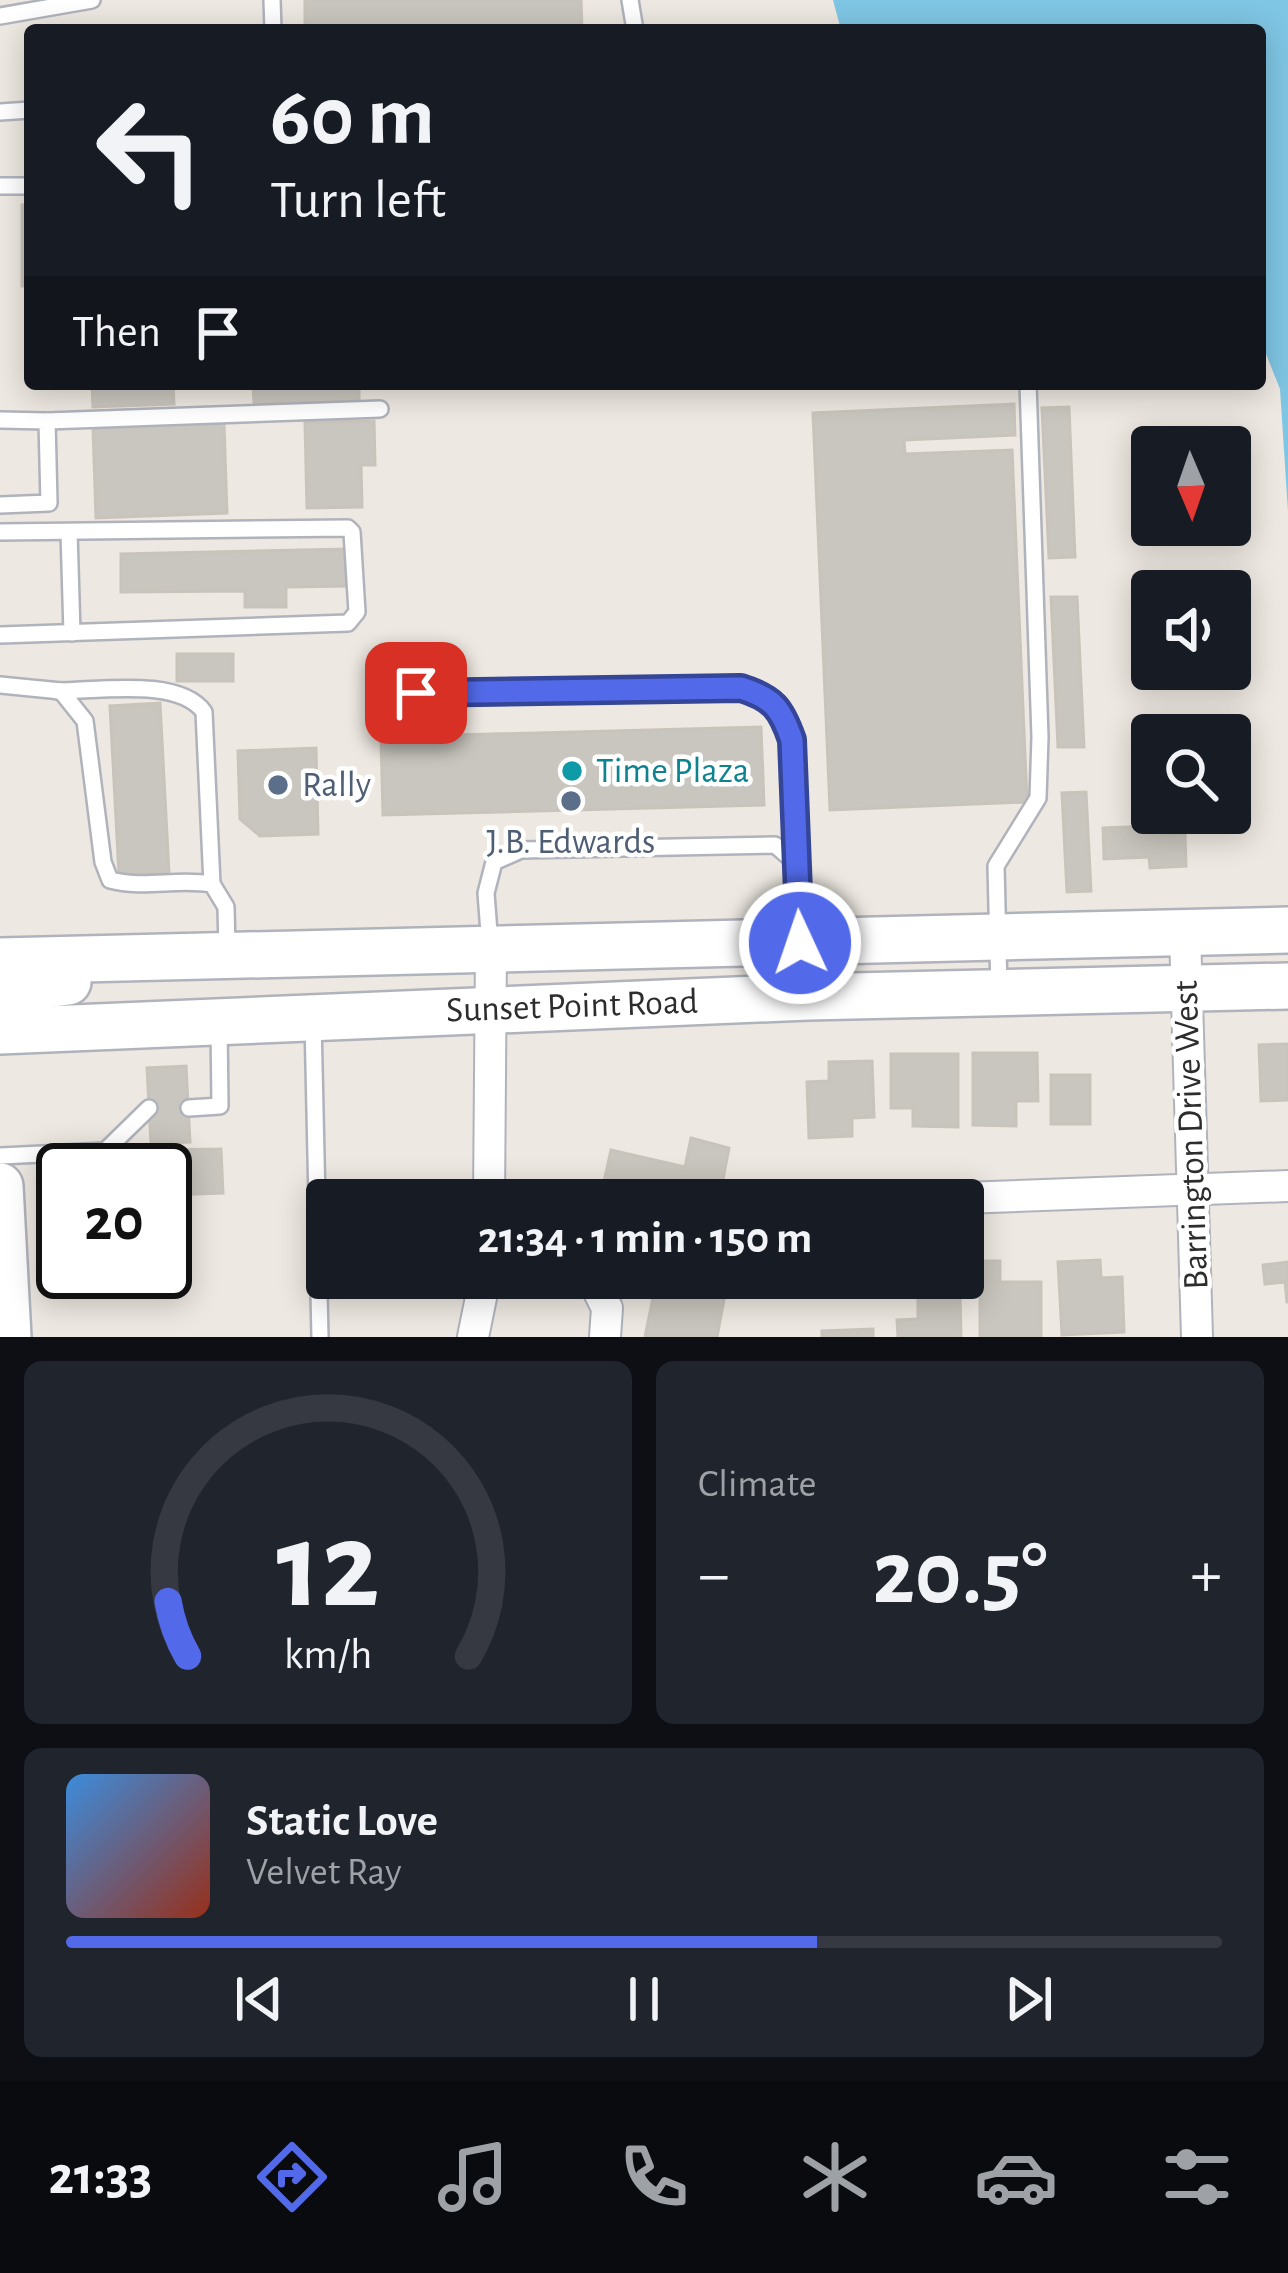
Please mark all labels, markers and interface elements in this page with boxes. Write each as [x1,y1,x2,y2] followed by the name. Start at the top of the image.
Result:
[72,72,228,228] icon: left
[270,76,435,160] text: 60 m
[270,174,446,228] text: Turn left
[185,300,251,366] icon: arrive
[72,310,161,355] text: Then
[1131,426,1251,546] north arrow
[1131,426,1251,834] map controls
[1131,570,1251,690] button: sound
[365,642,467,744] pin
[383,660,449,726] icon: arrive
[1131,714,1251,834] button: search
[596,753,749,789] place label: Time Plaza
[559,758,585,784] marker: Time Plaza
[302,767,371,803] place label: Rally
[265,772,291,798] marker: Rally
[558,788,584,814] marker: J.B. Edwards
[487,824,655,860] place label: J.B. Edwards
[737,880,863,1006] position arrow
[1168,979,1214,1290] street label: Barrington Drive West
[445,984,699,1028] street label: Sunset Point Road
[36,1143,192,1299] speed limit sign: 20
[478,1216,812,1261] text: 21:34 · 1 min · 150 m
[698,1465,816,1504] text: Climate
[276,1505,380,1630] text: 12
[872,1530,1048,1620] text: 20.5°
[698,1542,730,1608] text: −
[1190,1542,1222,1608] text: +
[284,1633,372,1676] text: km/h
[246,1799,438,1844] text: Static Love
[246,1853,402,1892] text: Velvet Ray
[226,1966,292,2032] icon: previous
[611,1966,677,2032] icon: pause
[996,1966,1062,2032] icon: next
[250,2135,334,2219] icon: directions
[431,2135,515,2219] icon: music
[612,2135,696,2219] icon: phone
[793,2135,877,2219] icon: climate
[974,2135,1058,2219] icon: car
[1155,2135,1239,2219] icon: filters
[49,2150,152,2204] text: 21:33

